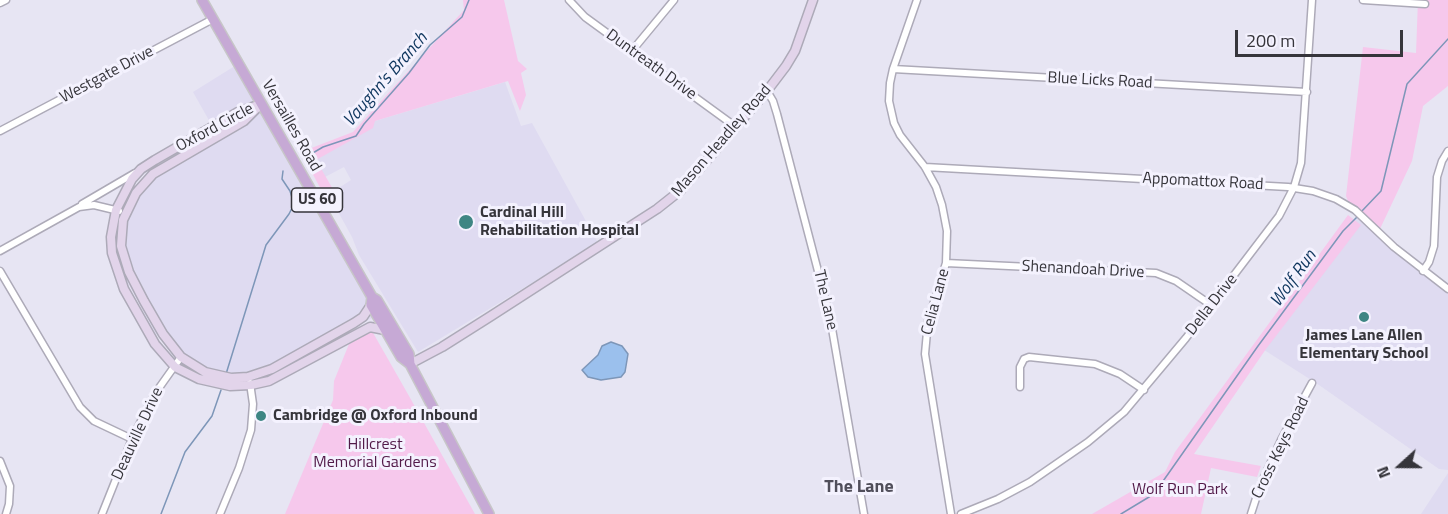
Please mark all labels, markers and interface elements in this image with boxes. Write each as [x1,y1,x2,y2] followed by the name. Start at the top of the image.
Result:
[1238,18,1406,56] scale bar
[602,26,700,104] street label: Duntreath Drive
[1246,27,1295,54] text: 200 m
[339,28,433,132] water label: Vaughn's Branch
[57,42,157,108] street label: Westgate Drive
[1047,69,1153,93] street label: Blue Licks Road
[257,77,325,175] street label: Versailles Road
[668,81,776,201] street label: Mason Headley Road
[173,100,257,156] street label: Oxford Circle
[1142,169,1264,195] street label: Appomattox Road
[292,188,342,212] road number: US 60
[480,203,639,241] place label: Cardinal Hill Rehabilitation Hospital
[457,213,475,231] marker: Cardinal Hill Rehabilitation Hospital
[1266,246,1322,312] water label: Wolf Run
[1021,257,1145,283] street label: Shenandoah Drive
[918,267,954,337] street label: Celia Lane
[809,268,841,332] street label: The Lane
[1182,271,1242,339] street label: Della Drive
[1357,310,1371,324] marker: James Lane Allen Elementary School
[1299,326,1429,364] place label: James Lane Allen Elementary School
[108,385,168,483] street label: Deauville Drive
[1248,394,1314,502] street label: Cross Keys Road
[273,406,478,426] place label: Cambridge @ Oxford Inbound
[254,409,268,423] marker: Cambridge @ Oxford Inbound
[313,435,437,473] park label: Hillcrest Memorial Gardens
[1370,436,1430,496] north arrow
[1370,463,1396,482] text: N
[824,477,894,499] district label: The Lane
[1132,480,1228,500] park label: Wolf Run Park

